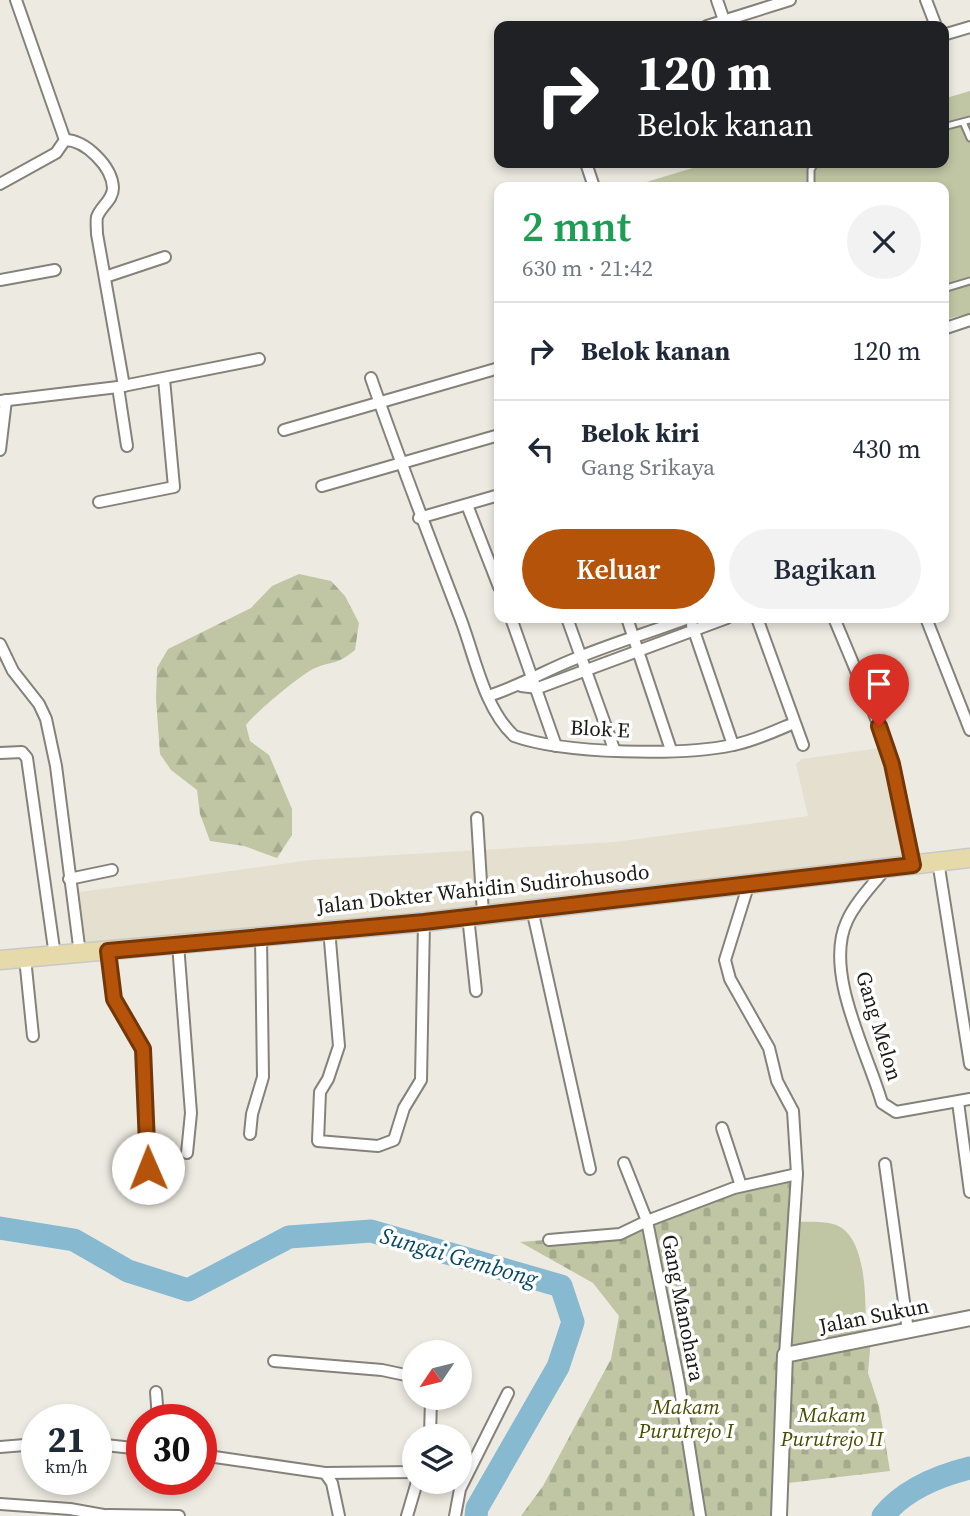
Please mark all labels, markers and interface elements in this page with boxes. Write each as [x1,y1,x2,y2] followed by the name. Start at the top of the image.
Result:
[637,39,772,106] text: 120 m
[522,49,613,140] icon: right
[637,103,813,147] text: Belok kanan
[522,197,631,255] text: 2 mnt
[847,205,921,279] button: close
[522,252,653,284] text: 630 m · 21:42
[522,332,560,370] icon: right
[581,333,730,369] text: Belok kanan
[853,333,921,369] text: 120 m
[581,415,699,451] text: Belok kiri
[522,430,560,468] icon: left
[853,431,921,467] text: 430 m
[581,451,715,483] text: Gang Srikaya
[522,529,715,609] button: Keluar
[729,529,921,609] button: Bagikan
[849,654,909,726] pin
[860,665,898,703] icon: arrive
[569,712,631,745] street label: Blok E
[314,857,651,921] street label: Jalan Dokter Wahidin Sudirohusodo
[849,968,910,1084] street label: Gang Melon
[111,1131,185,1205] position arrow
[377,1219,542,1295] water label: Sungai Gembong
[655,1232,712,1384] street label: Gang Manohara
[815,1291,932,1341] street label: Jalan Sukun
[402,1340,472,1410] north arrow
[402,1340,472,1494] map controls
[637,1392,734,1445] park label: Makam Purutrejo I
[779,1400,884,1453] park label: Makam Purutrejo II
[126,1404,217,1495] speed limit sign: 30
[48,1416,85,1464] text: 21
[402,1424,472,1494] button: layers
[45,1454,88,1479] text: km/h

